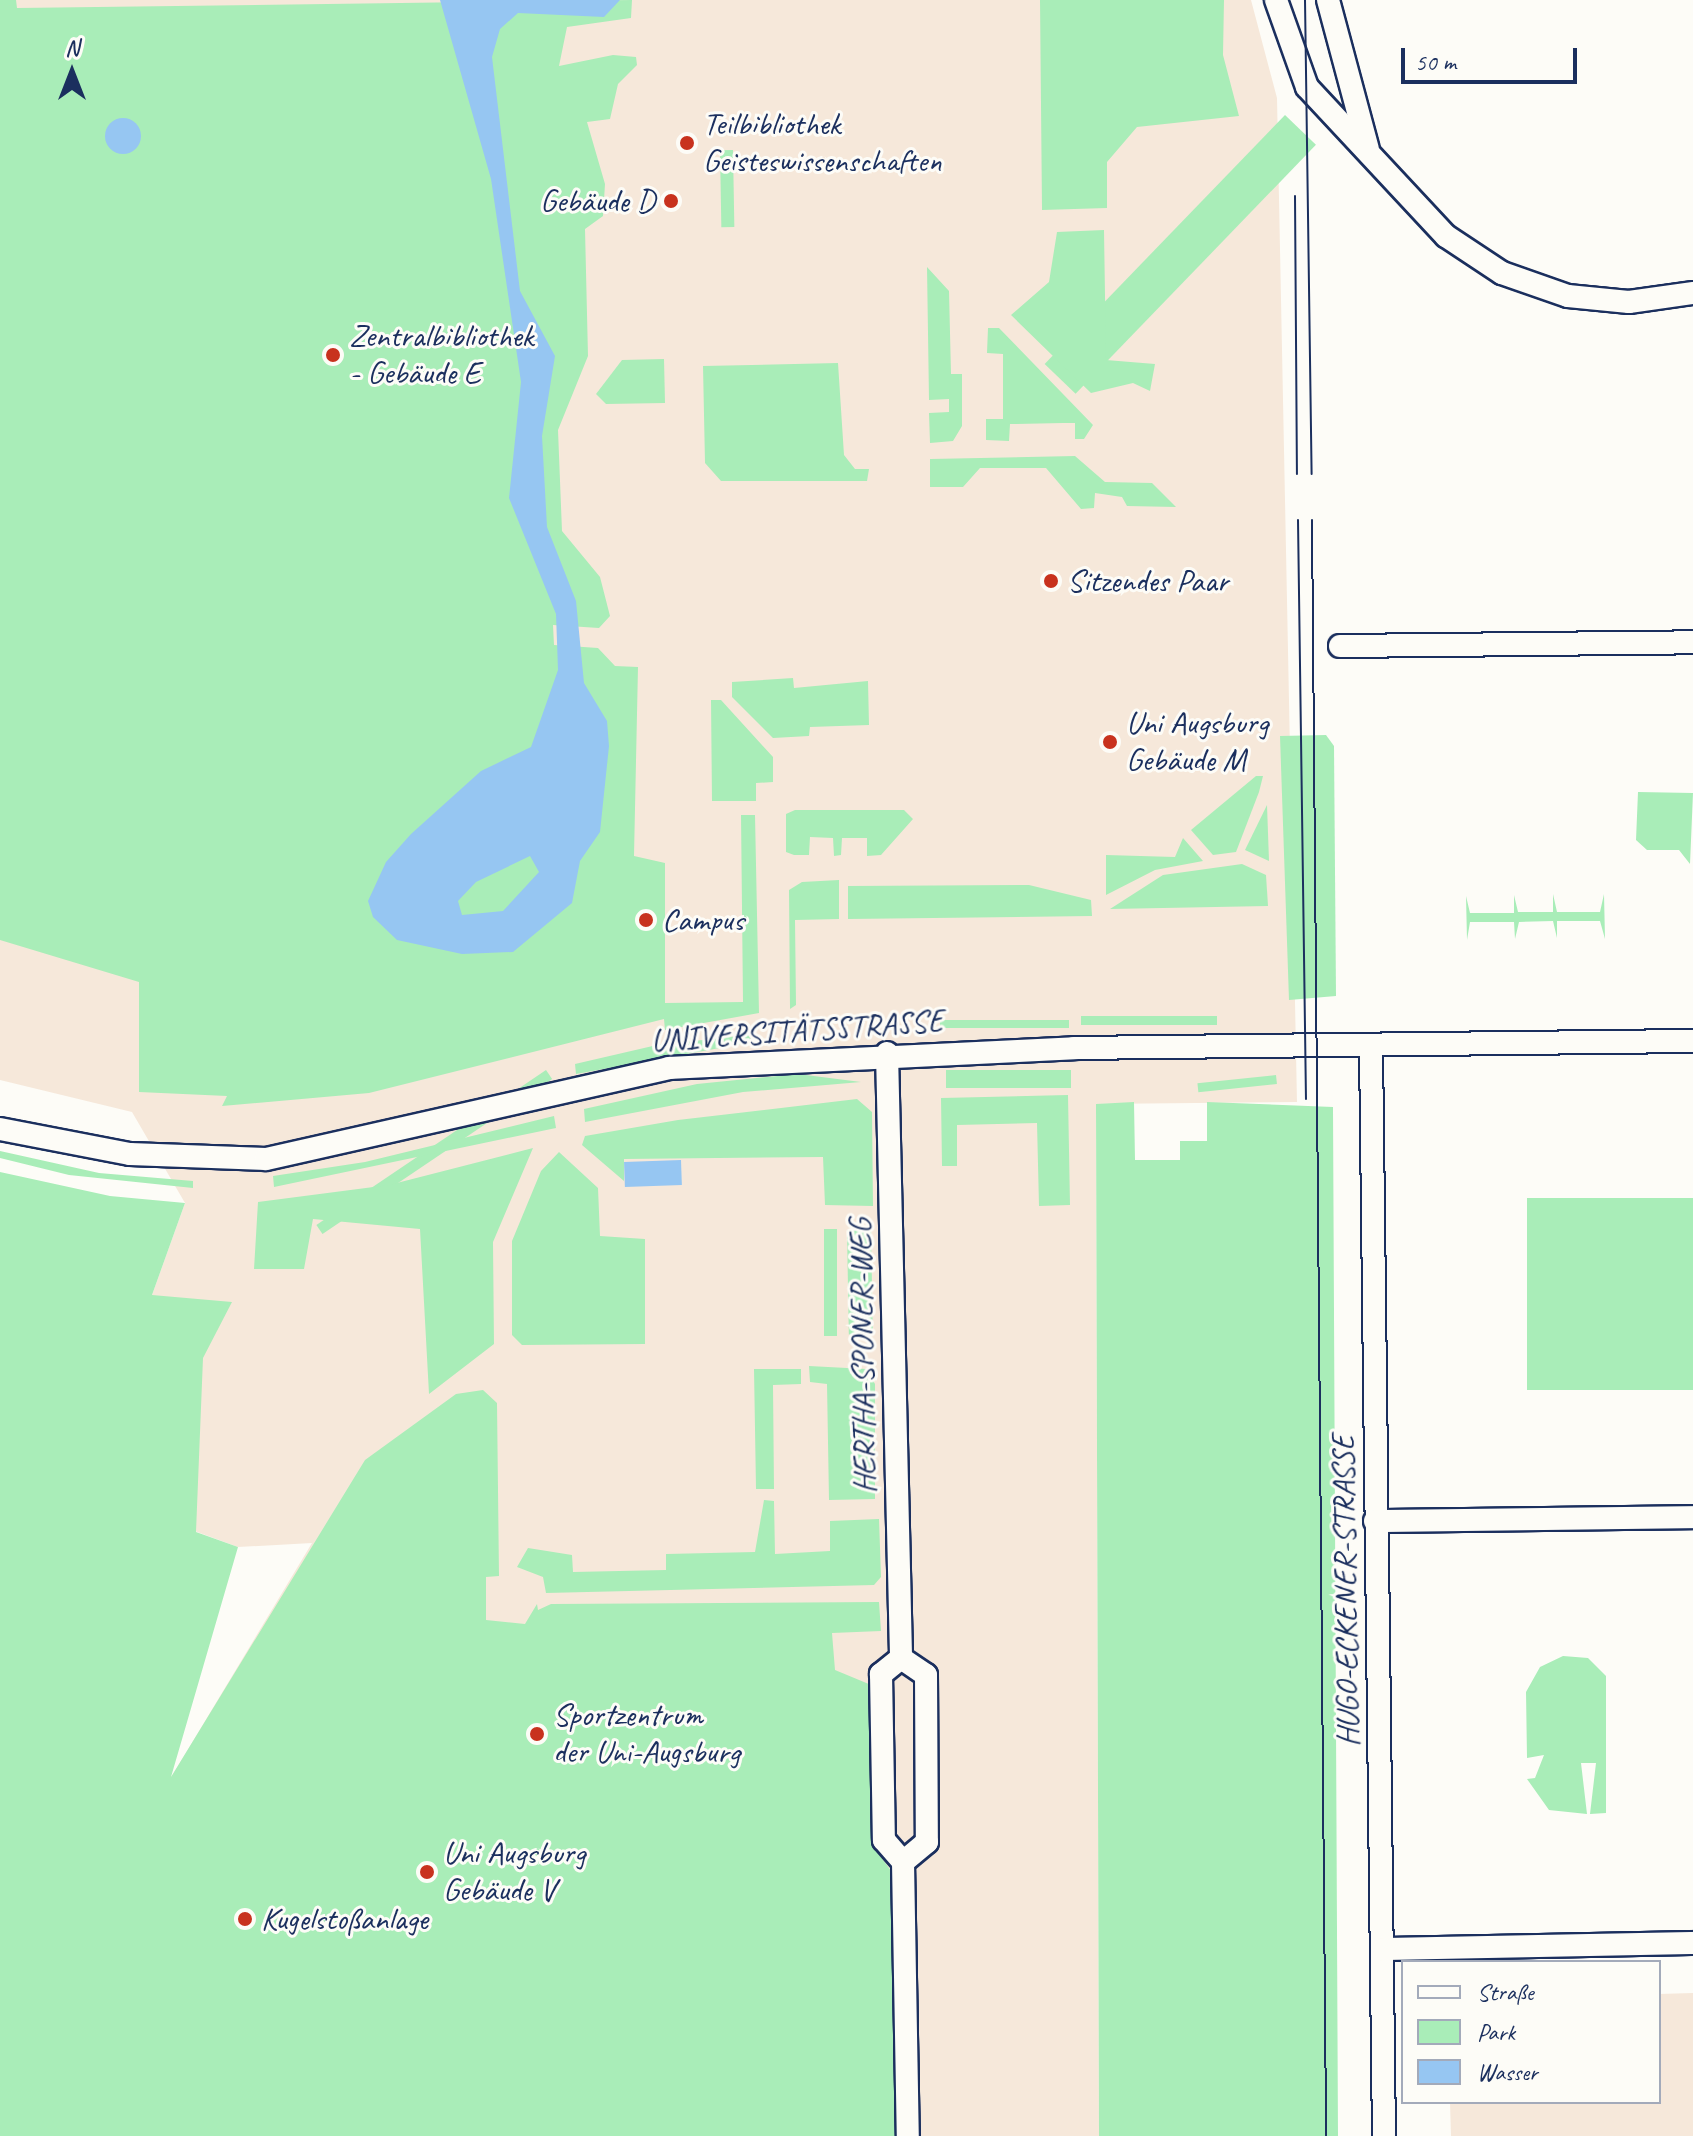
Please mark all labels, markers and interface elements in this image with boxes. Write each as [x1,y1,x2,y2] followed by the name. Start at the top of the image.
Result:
[32,32,112,112] north arrow
[1405,32,1581,82] scale bar
[65,34,79,62] text: N
[1415,47,1456,77] text: 50 m
[703,106,941,181] place label: Teilbibliothek Geisteswissenschaften
[678,134,696,152] marker: Teilbibliothek Geisteswissenschaften
[540,182,655,220] place label: Gebäude D
[662,192,680,210] marker: Gebäude D
[349,318,533,393] place label: Zentralbibliothek - Gebäude E
[324,346,342,364] marker: Zentralbibliothek - Gebäude E
[1067,562,1228,600] place label: Sitzendes Paar
[1042,572,1060,590] marker: Sitzendes Paar
[1126,705,1268,780] place label: Uni Augsburg Gebäude M
[1101,733,1119,751] marker: Uni Augsburg Gebäude M
[662,901,744,939] place label: Campus
[637,911,655,929] marker: Campus
[649,1002,945,1060] street label: UNIVERSITÄTSSTRASSE
[841,1218,885,1494] street label: HERTHA-SPONER-WEG
[1324,1435,1368,1747] street label: HUGO-ECKENER-STRASSE
[553,1697,740,1772] place label: Sportzentrum der Uni-Augsburg
[528,1725,546,1743] marker: Sportzentrum der Uni-Augsburg
[443,1835,585,1910] place label: Uni Augsburg Gebäude V
[418,1863,436,1881] marker: Uni Augsburg Gebäude V
[261,1900,428,1938] place label: Kugelstoßanlage
[236,1910,254,1928] marker: Kugelstoßanlage
[1401,1960,1661,2104] legend
[1477,1977,1534,2007] text: Straße
[1477,2017,1515,2047] text: Park
[1477,2057,1538,2087] text: Wasser

